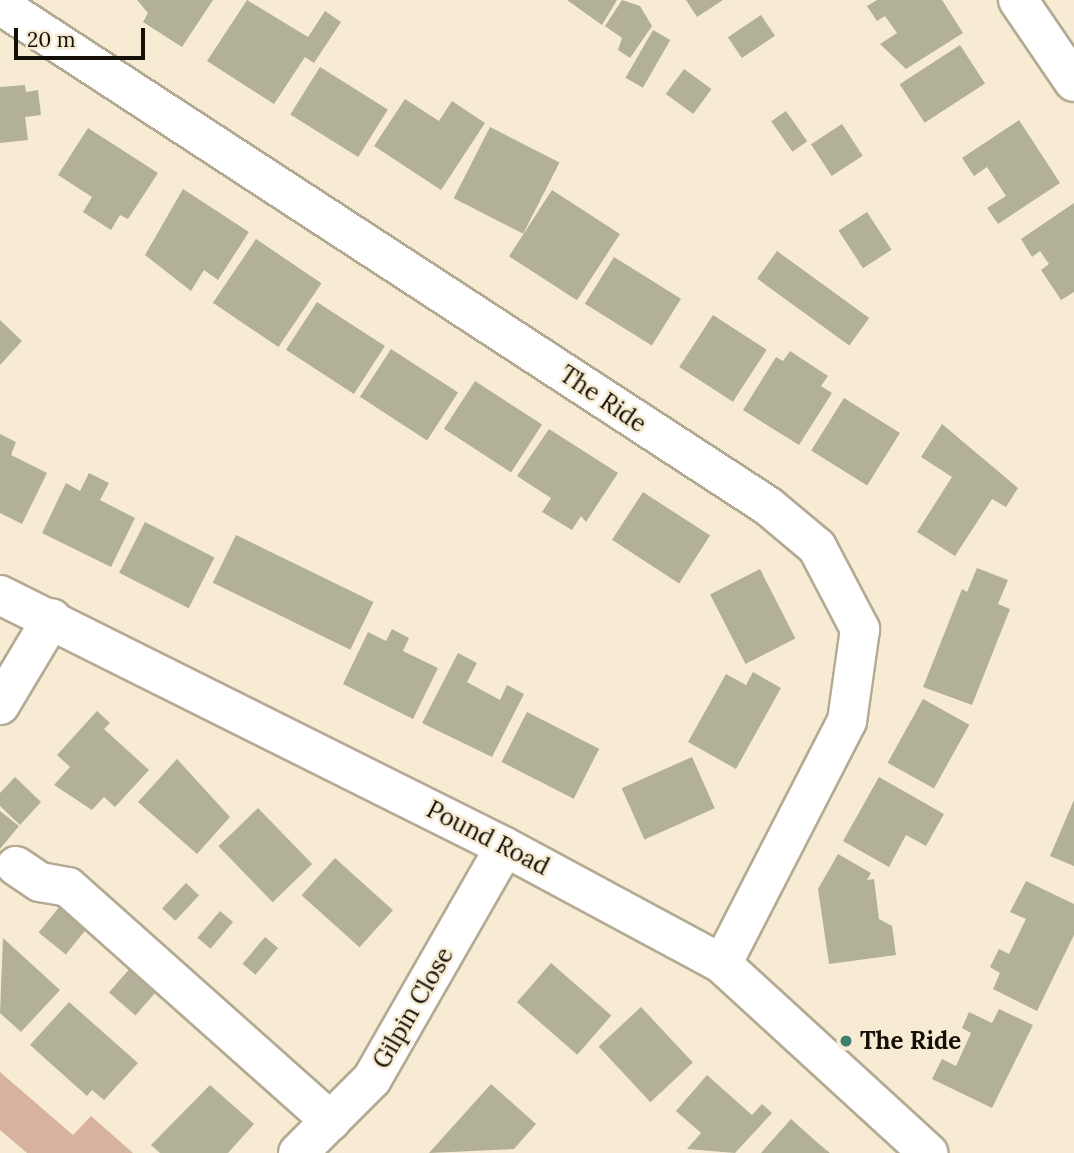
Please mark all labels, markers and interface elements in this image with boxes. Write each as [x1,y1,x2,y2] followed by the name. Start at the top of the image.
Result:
[18,14,149,58] scale bar
[27,26,76,53] text: 20 m
[554,360,652,438] street label: The Ride
[422,795,554,881] street label: Pound Road
[367,942,459,1074] street label: Gilpin Close
[860,1027,961,1055] place label: The Ride
[838,1033,854,1049] marker: The Ride

